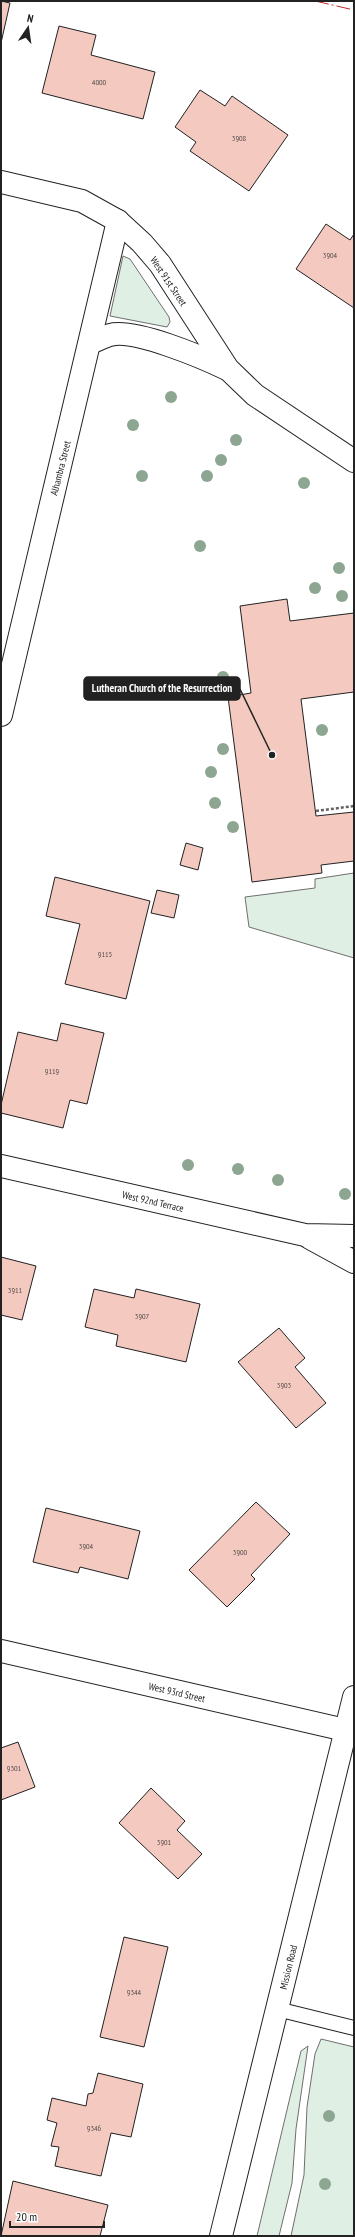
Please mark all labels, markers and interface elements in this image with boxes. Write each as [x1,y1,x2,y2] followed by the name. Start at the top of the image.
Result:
[8,8,48,48] north arrow
[26,11,35,26] text: N
[92,77,107,87] house number: 4000
[232,133,247,143] house number: 3908
[323,250,338,260] house number: 3904
[147,254,190,309] street label: West 91st Street
[47,439,74,497] street label: Alhambra Street
[84,677,240,700] callout: Lutheran Church of the Resurrection
[92,681,232,695] text: Lutheran Church of the Resurrection
[98,949,112,959] house number: 9115
[45,1066,60,1076] house number: 9119
[121,1188,185,1215] street label: West 92nd Terrace
[8,1285,23,1295] house number: 3911
[135,1311,150,1321] house number: 3907
[277,1380,292,1390] house number: 3903
[79,1541,94,1551] house number: 3904
[233,1547,248,1557] house number: 3900
[147,1680,207,1705] street label: West 93rd Street
[7,1763,22,1773] house number: 9301
[157,1837,172,1847] house number: 3901
[277,1944,300,1991] street label: Mission Road
[127,1987,142,1997] house number: 9344
[87,2123,102,2133] house number: 9346
[10,2203,104,2229] scale bar
[16,2209,37,2224] text: 20 m

